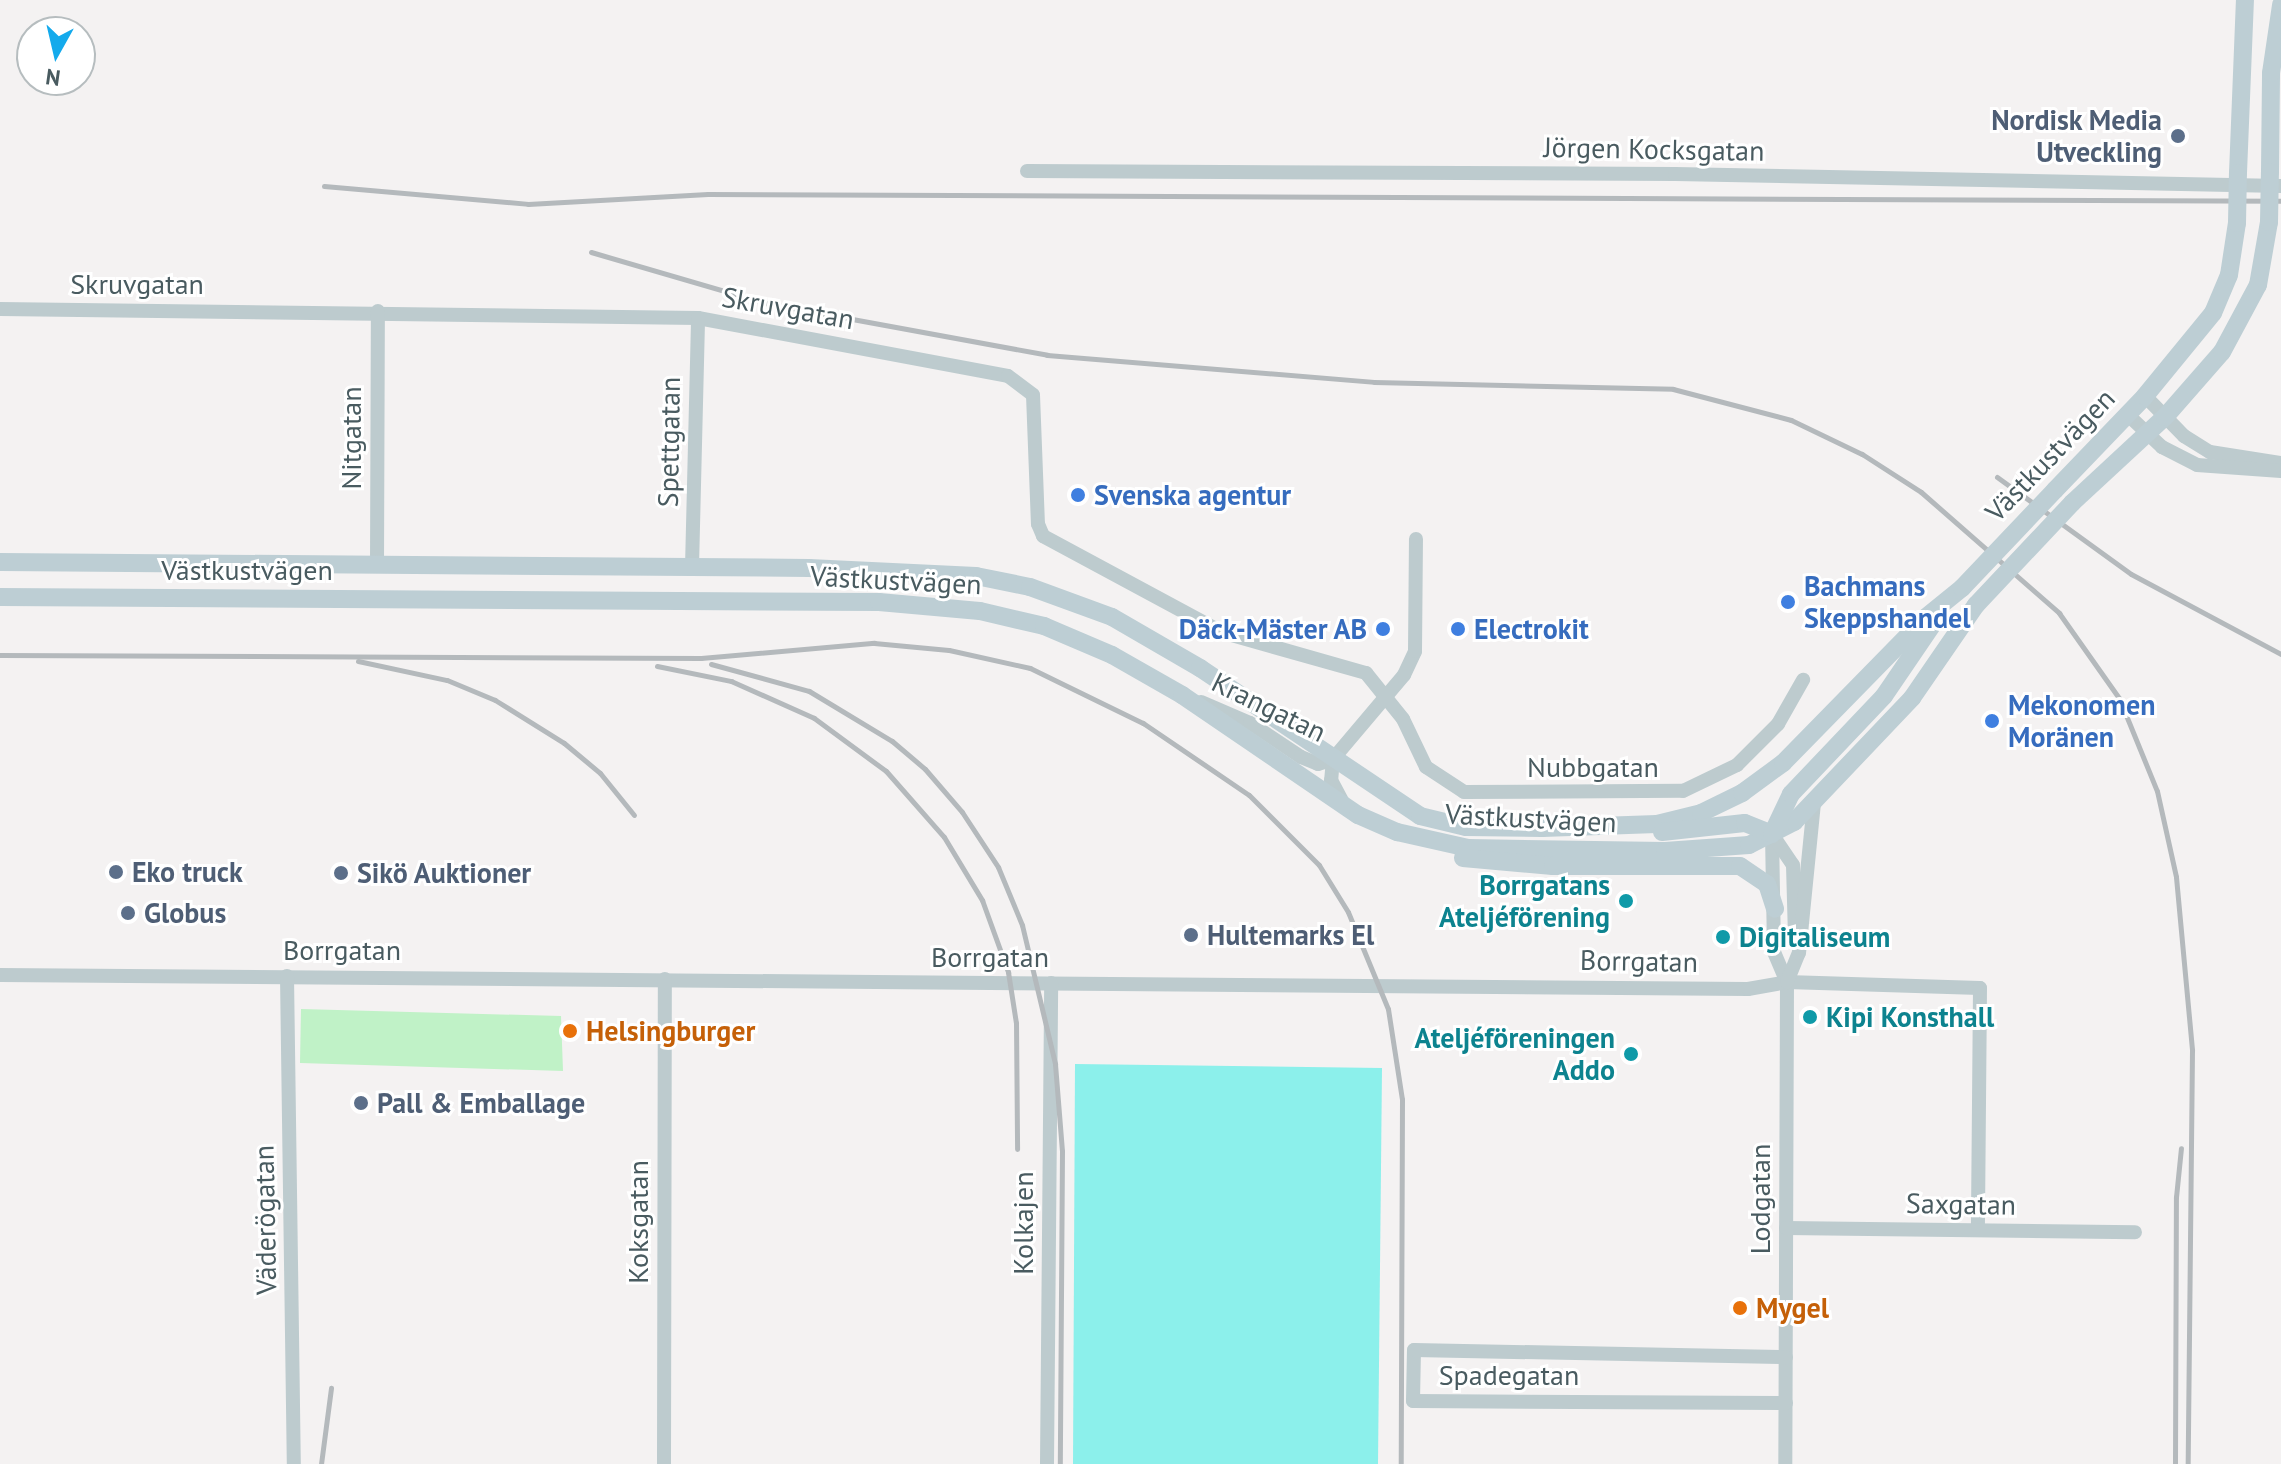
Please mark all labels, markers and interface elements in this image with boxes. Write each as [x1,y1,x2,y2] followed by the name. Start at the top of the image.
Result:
[16,16,96,96] north arrow
[44,63,62,93] text: N
[1990,103,2162,169] place label: Nordisk Media Utveckling
[2169,127,2187,145] marker: Nordisk Media Utveckling
[1543,130,1765,168] street label: Jörgen Kocksgatan
[70,267,204,301] street label: Skruvgatan
[719,280,857,336] street label: Skruvgatan
[651,376,687,508] street label: Spettgatan
[1978,382,2122,528] street label: Västkustvägen
[334,386,368,490] street label: Nitgatan
[1094,478,1291,512] place label: Svenska agentur
[1069,486,1087,504] marker: Svenska agentur
[161,553,333,587] street label: Västkustvägen
[809,559,983,601] street label: Västkustvägen
[1804,569,1970,635] place label: Bachmans Skeppshandel
[1779,593,1797,611] marker: Bachmans Skeppshandel
[1178,612,1367,646] place label: Däck-Mäster AB
[1474,612,1589,646] place label: Electrokit
[1374,620,1392,638] marker: Däck-Mäster AB
[1449,620,1467,638] marker: Electrokit
[1207,665,1331,749] street label: Krangatan
[2008,688,2155,754] place label: Mekonomen Moränen
[1983,712,2001,730] marker: Mekonomen Moränen
[1527,750,1659,784] street label: Nubbgatan
[1444,797,1618,839] street label: Västkustvägen
[132,855,243,889] place label: Eko truck
[357,856,532,890] place label: Sikö Auktioner
[107,863,125,881] marker: Eko truck
[332,864,350,882] marker: Sikö Auktioner
[1439,868,1610,934] place label: Borrgatans Ateljéförening
[1617,892,1635,910] marker: Borrgatans Ateljéförening
[144,896,226,930] place label: Globus
[119,904,137,922] marker: Globus
[1207,918,1374,952] place label: Hultemarks El
[1739,920,1890,954] place label: Digitaliseum
[1182,926,1200,944] marker: Hultemarks El
[1714,928,1732,946] marker: Digitaliseum
[283,933,401,967] street label: Borrgatan
[931,940,1049,974] street label: Borrgatan
[1580,943,1698,979] street label: Borrgatan
[1826,1000,1994,1034] place label: Kipi Konsthall
[1801,1008,1819,1026] marker: Kipi Konsthall
[586,1014,755,1048] place label: Helsingburger
[1415,1021,1615,1087] place label: Ateljéföreningen Addo
[561,1022,579,1040] marker: Helsingburger
[1622,1045,1640,1063] marker: Ateljéföreningen Addo
[377,1086,585,1120] place label: Pall & Emballage
[352,1094,370,1112] marker: Pall & Emballage
[1743,1144,1777,1254] street label: Lodgatan
[247,1145,283,1295] street label: Väderögatan
[621,1160,655,1284] street label: Koksgatan
[1006,1171,1040,1275] street label: Kolkajen
[1906,1186,2016,1222] street label: Saxgatan
[1756,1291,1829,1325] place label: Mygel
[1731,1299,1749,1317] marker: Mygel
[1439,1358,1579,1392] street label: Spadegatan

